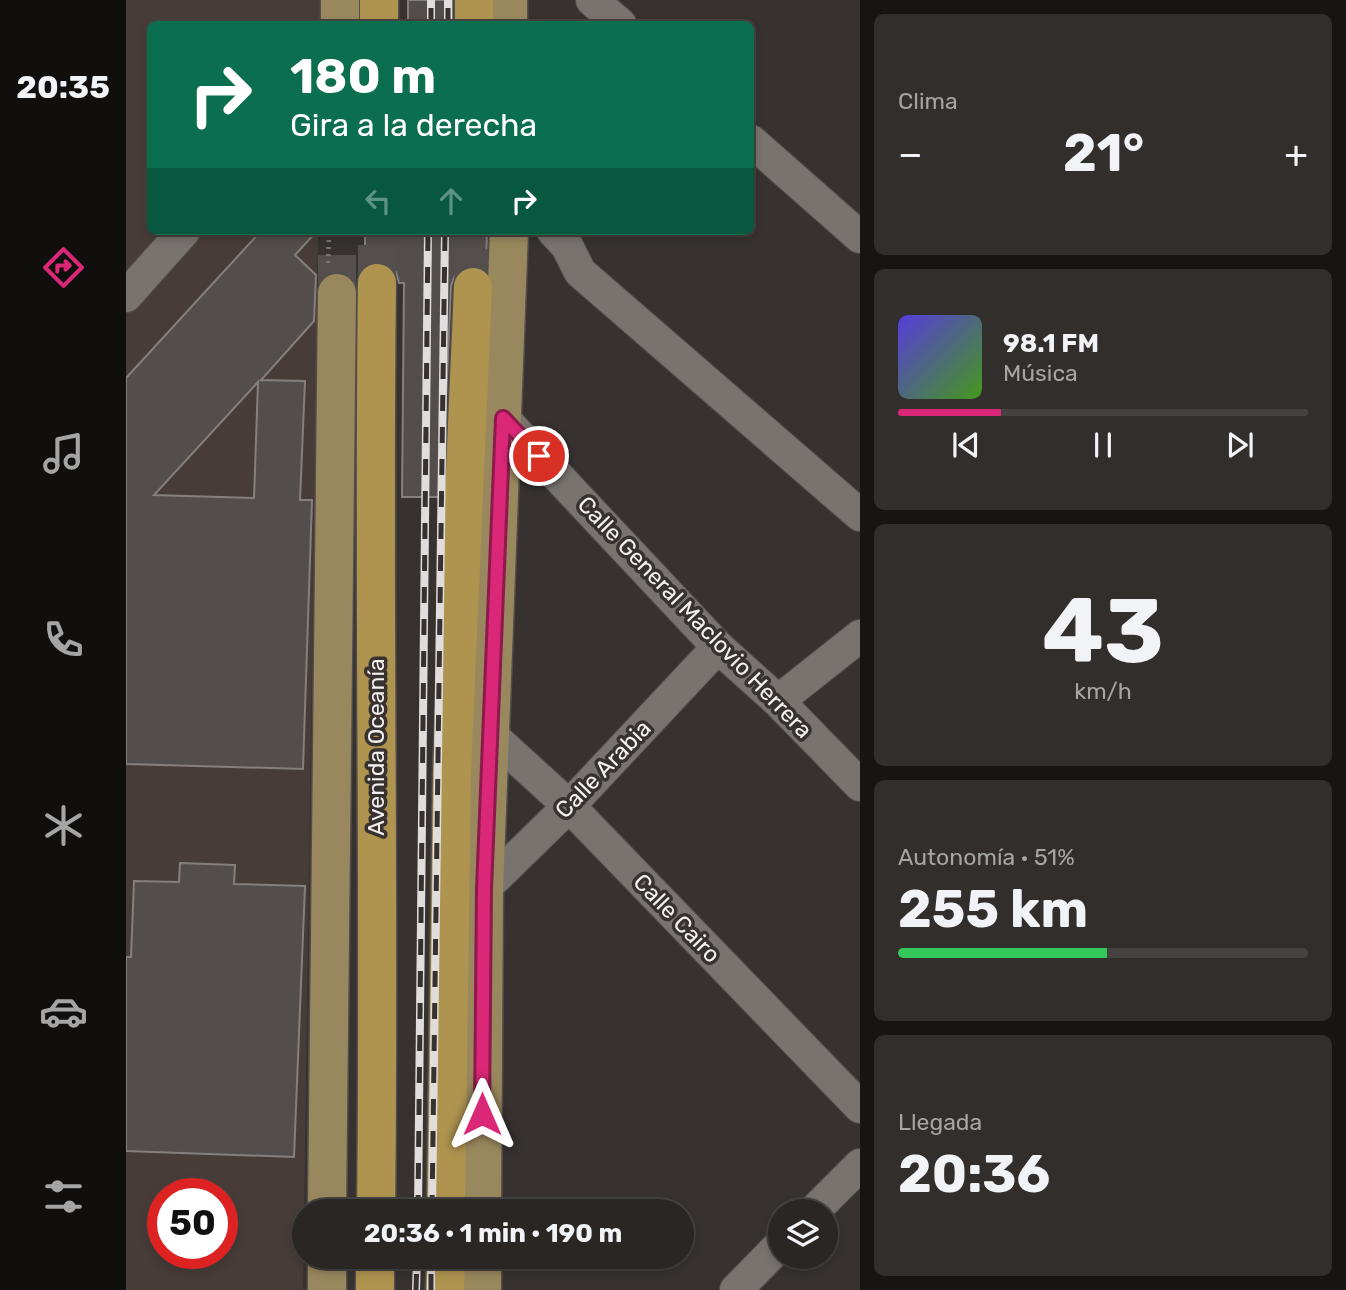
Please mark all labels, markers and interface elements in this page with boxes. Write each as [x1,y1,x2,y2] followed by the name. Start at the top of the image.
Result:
[290,47,436,105] text: 180 m
[175,49,266,140] icon: right
[16,68,110,106] text: 20:35
[898,87,958,115] text: Clima
[290,106,537,144] text: Gira a la derecha
[1063,122,1144,184] text: 21°
[898,131,923,177] text: −
[1284,131,1308,177] text: +
[359,182,397,220] icon: left
[432,182,470,220] icon: ahead
[505,182,543,220] icon: right
[39,243,88,292] icon: directions
[1003,328,1099,359] text: 98.1 FM
[1003,359,1078,387] text: Música
[509,426,569,486] pin
[947,426,985,464] icon: previous
[1084,426,1122,464] icon: pause
[1221,426,1259,464] icon: next
[39,429,88,478] icon: music
[520,437,558,475] icon: arrive
[572,490,818,744] street label: Calle General Maclovio Herrera
[1042,577,1164,685] text: 43
[39,615,88,664] icon: phone
[362,658,390,836] street label: Avenida Oceanía
[1074,677,1132,705] text: km/h
[549,714,657,824] street label: Calle Arabia
[39,801,88,850] icon: climate
[898,843,1075,871] text: Autonomía · 51%
[628,868,726,968] street label: Calle Cairo
[898,878,1088,940] text: 255 km
[39,987,88,1036] icon: car
[445,1077,519,1151] position arrow
[898,1108,982,1136] text: Llegada
[898,1143,1050,1205] text: 20:36
[39,1172,88,1221] icon: filters
[147,1178,238,1269] speed limit sign: 50
[768,1199,838,1269] map controls
[768,1199,838,1269] button: layers
[364,1218,622,1249] text: 20:36 · 1 min · 190 m

